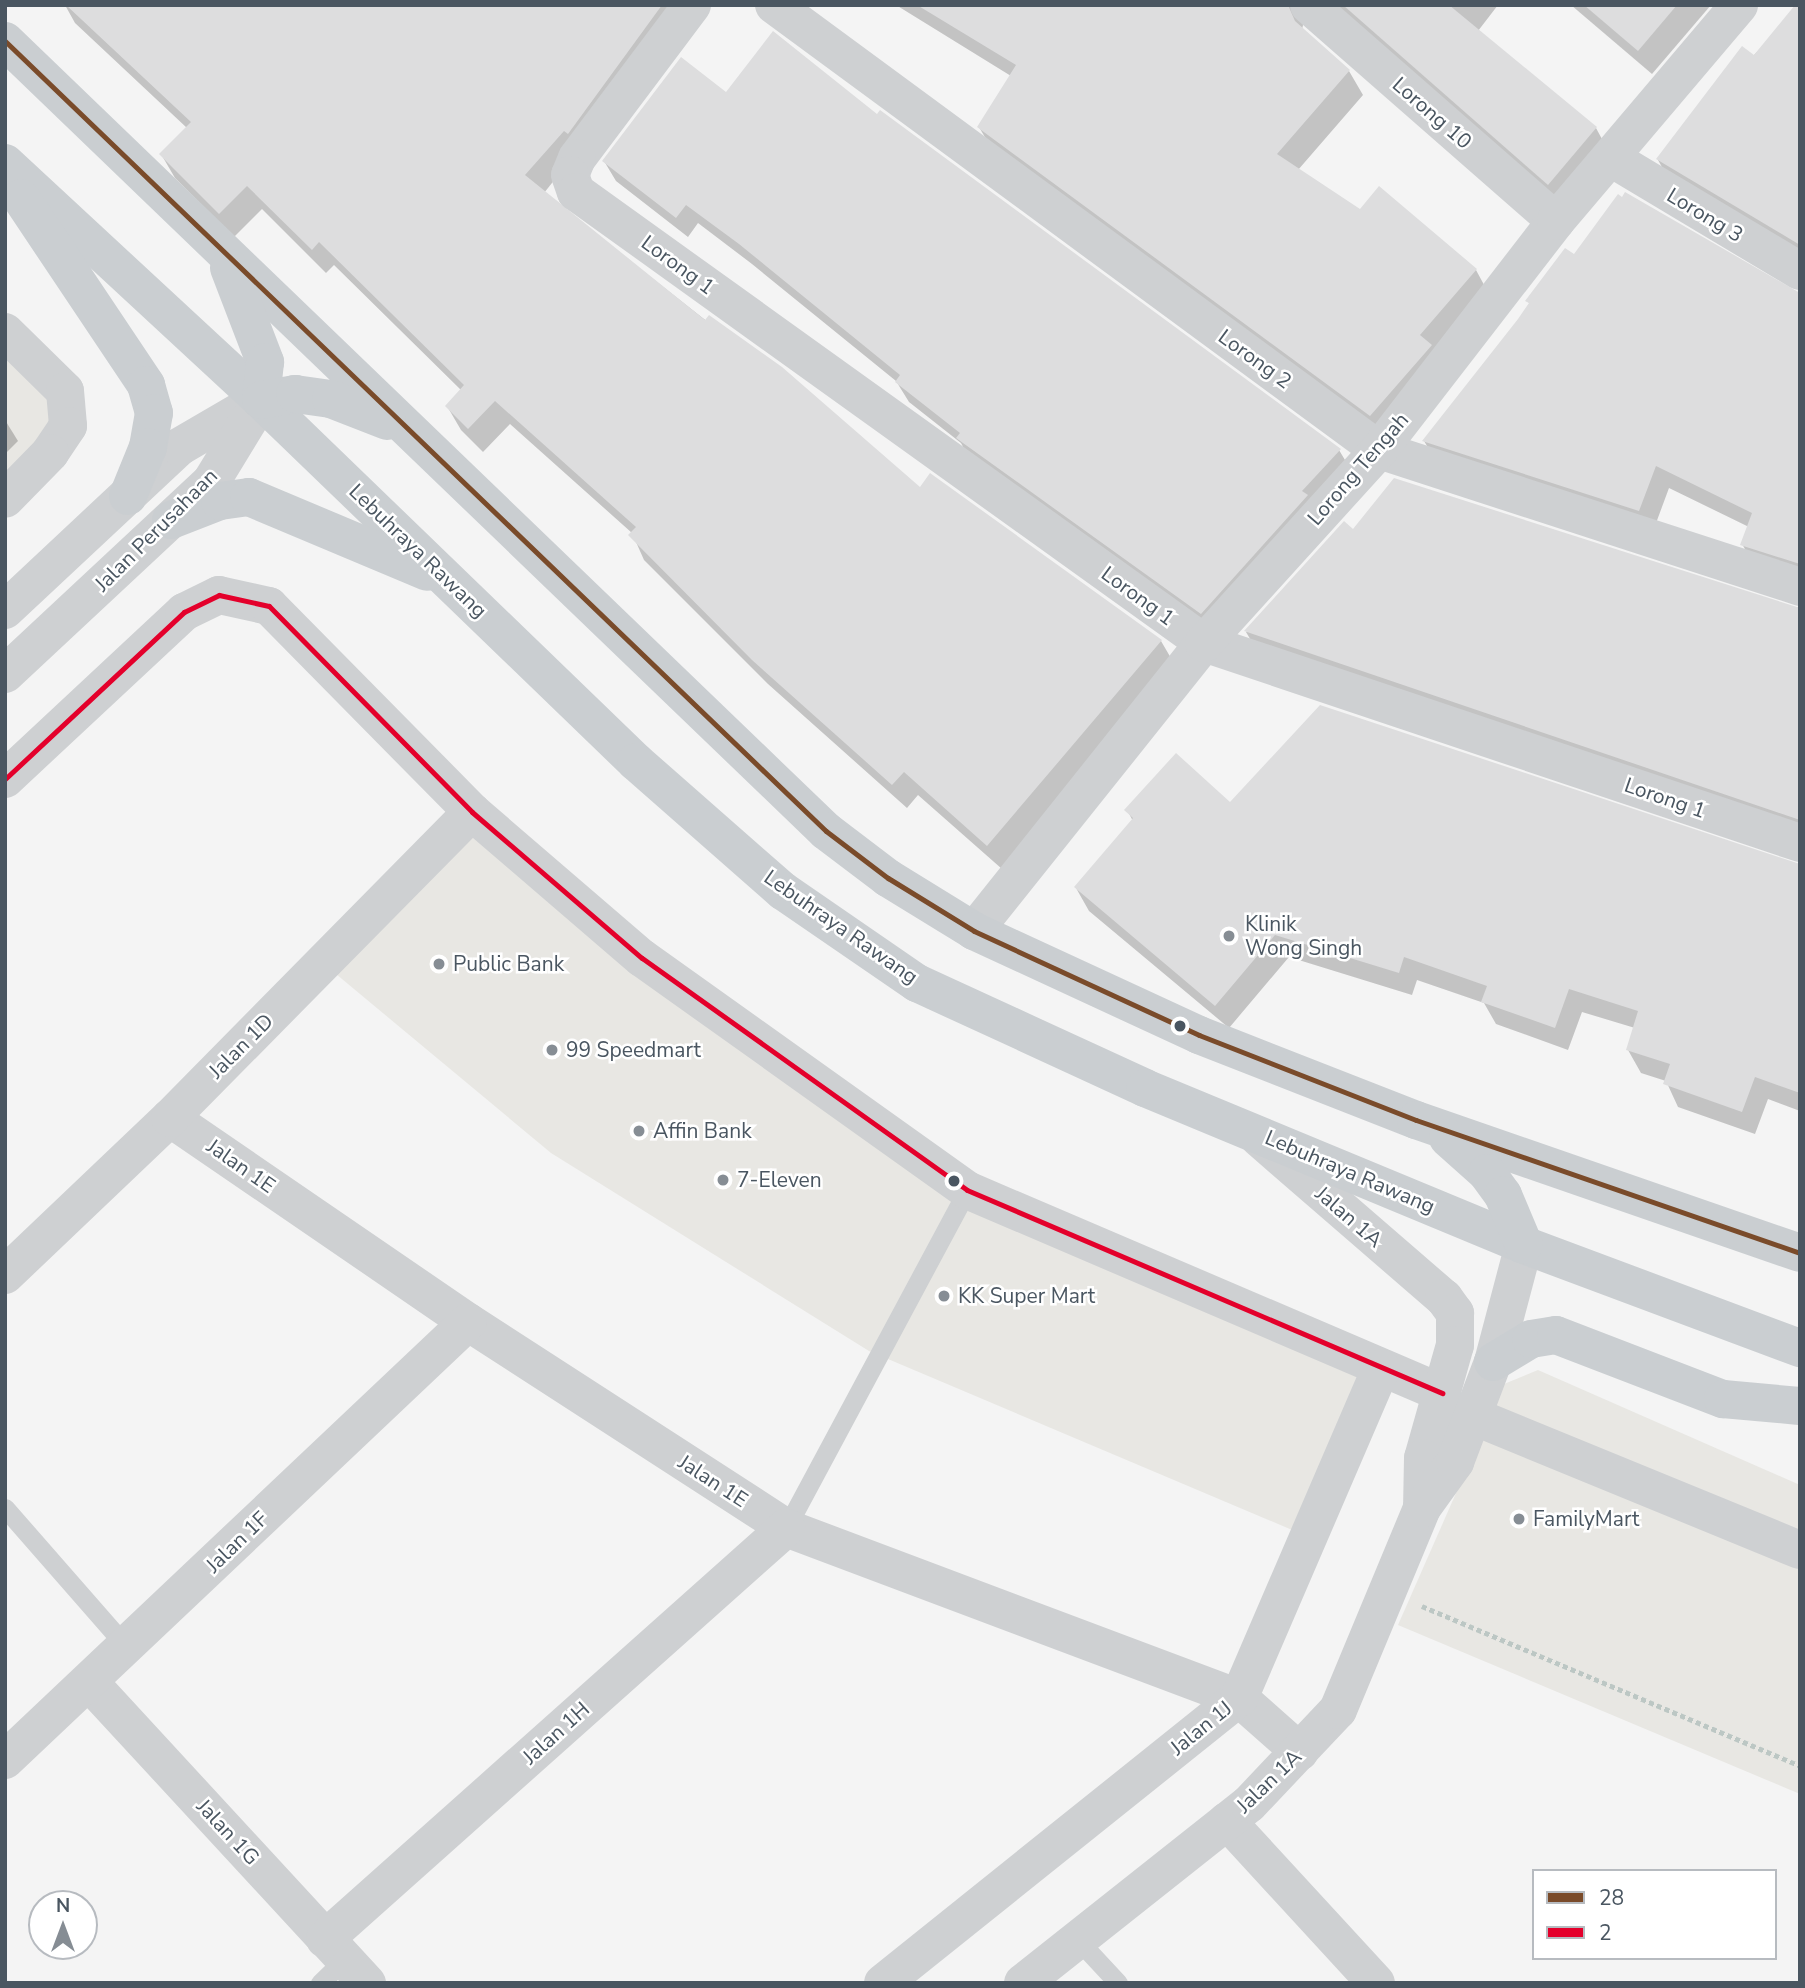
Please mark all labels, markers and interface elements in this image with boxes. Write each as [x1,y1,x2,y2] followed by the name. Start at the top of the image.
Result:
[1387,72,1477,154] street label: Lorong 10
[1662,183,1748,247] street label: Lorong 3
[637,230,719,300] street label: Lorong 1
[1214,324,1296,394] street label: Lorong 2
[1302,407,1414,531] street label: Lorong Tengah
[89,463,223,597] street label: Jalan Perusahaan
[344,479,492,623] street label: Lebuhraya Rawang
[1097,561,1179,631] street label: Lorong 1
[1621,772,1709,824] street label: Lorong 1
[759,865,923,989] street label: Lebuhraya Rawang
[1245,911,1362,961] place label: Klinik Wong Singh
[1219,926,1239,946] marker: Klinik Wong Singh
[453,951,564,977] place label: Public Bank
[431,956,447,972] marker: Public Bank
[204,1009,278,1083] street label: Jalan 1D
[1173,1019,1187,1033] unlabelled marker
[566,1037,701,1063] place label: 99 Speedmart
[544,1042,560,1058] marker: 99 Speedmart
[653,1118,752,1144] place label: Affin Bank
[631,1123,647,1139] marker: Affin Bank
[1261,1125,1439,1219] street label: Lebuhraya Rawang
[202,1133,280,1199] street label: Jalan 1E
[737,1167,822,1193] place label: 7-Eleven
[715,1172,731,1188] marker: 7-Eleven
[947,1174,961,1188] unlabelled marker
[1310,1181,1388,1253] street label: Jalan 1A
[958,1283,1095,1309] place label: KK Super Mart
[936,1288,952,1304] marker: KK Super Mart
[674,1449,752,1513] street label: Jalan 1E
[201,1506,273,1578] street label: Jalan 1F
[1533,1506,1639,1532] place label: FamilyMart
[1511,1511,1527,1527] marker: FamilyMart
[517,1696,595,1770] street label: Jalan 1H
[1165,1696,1237,1760] street label: Jalan 1J
[1231,1744,1307,1818] street label: Jalan 1A
[191,1794,265,1870] street label: Jalan 1G
[1532,1869,1777,1960] legend
[1599,1884,1624,1912] text: 28
[28,1890,98,1960] north arrow
[56,1893,70,1919] text: N
[1599,1919,1612,1947] text: 2

